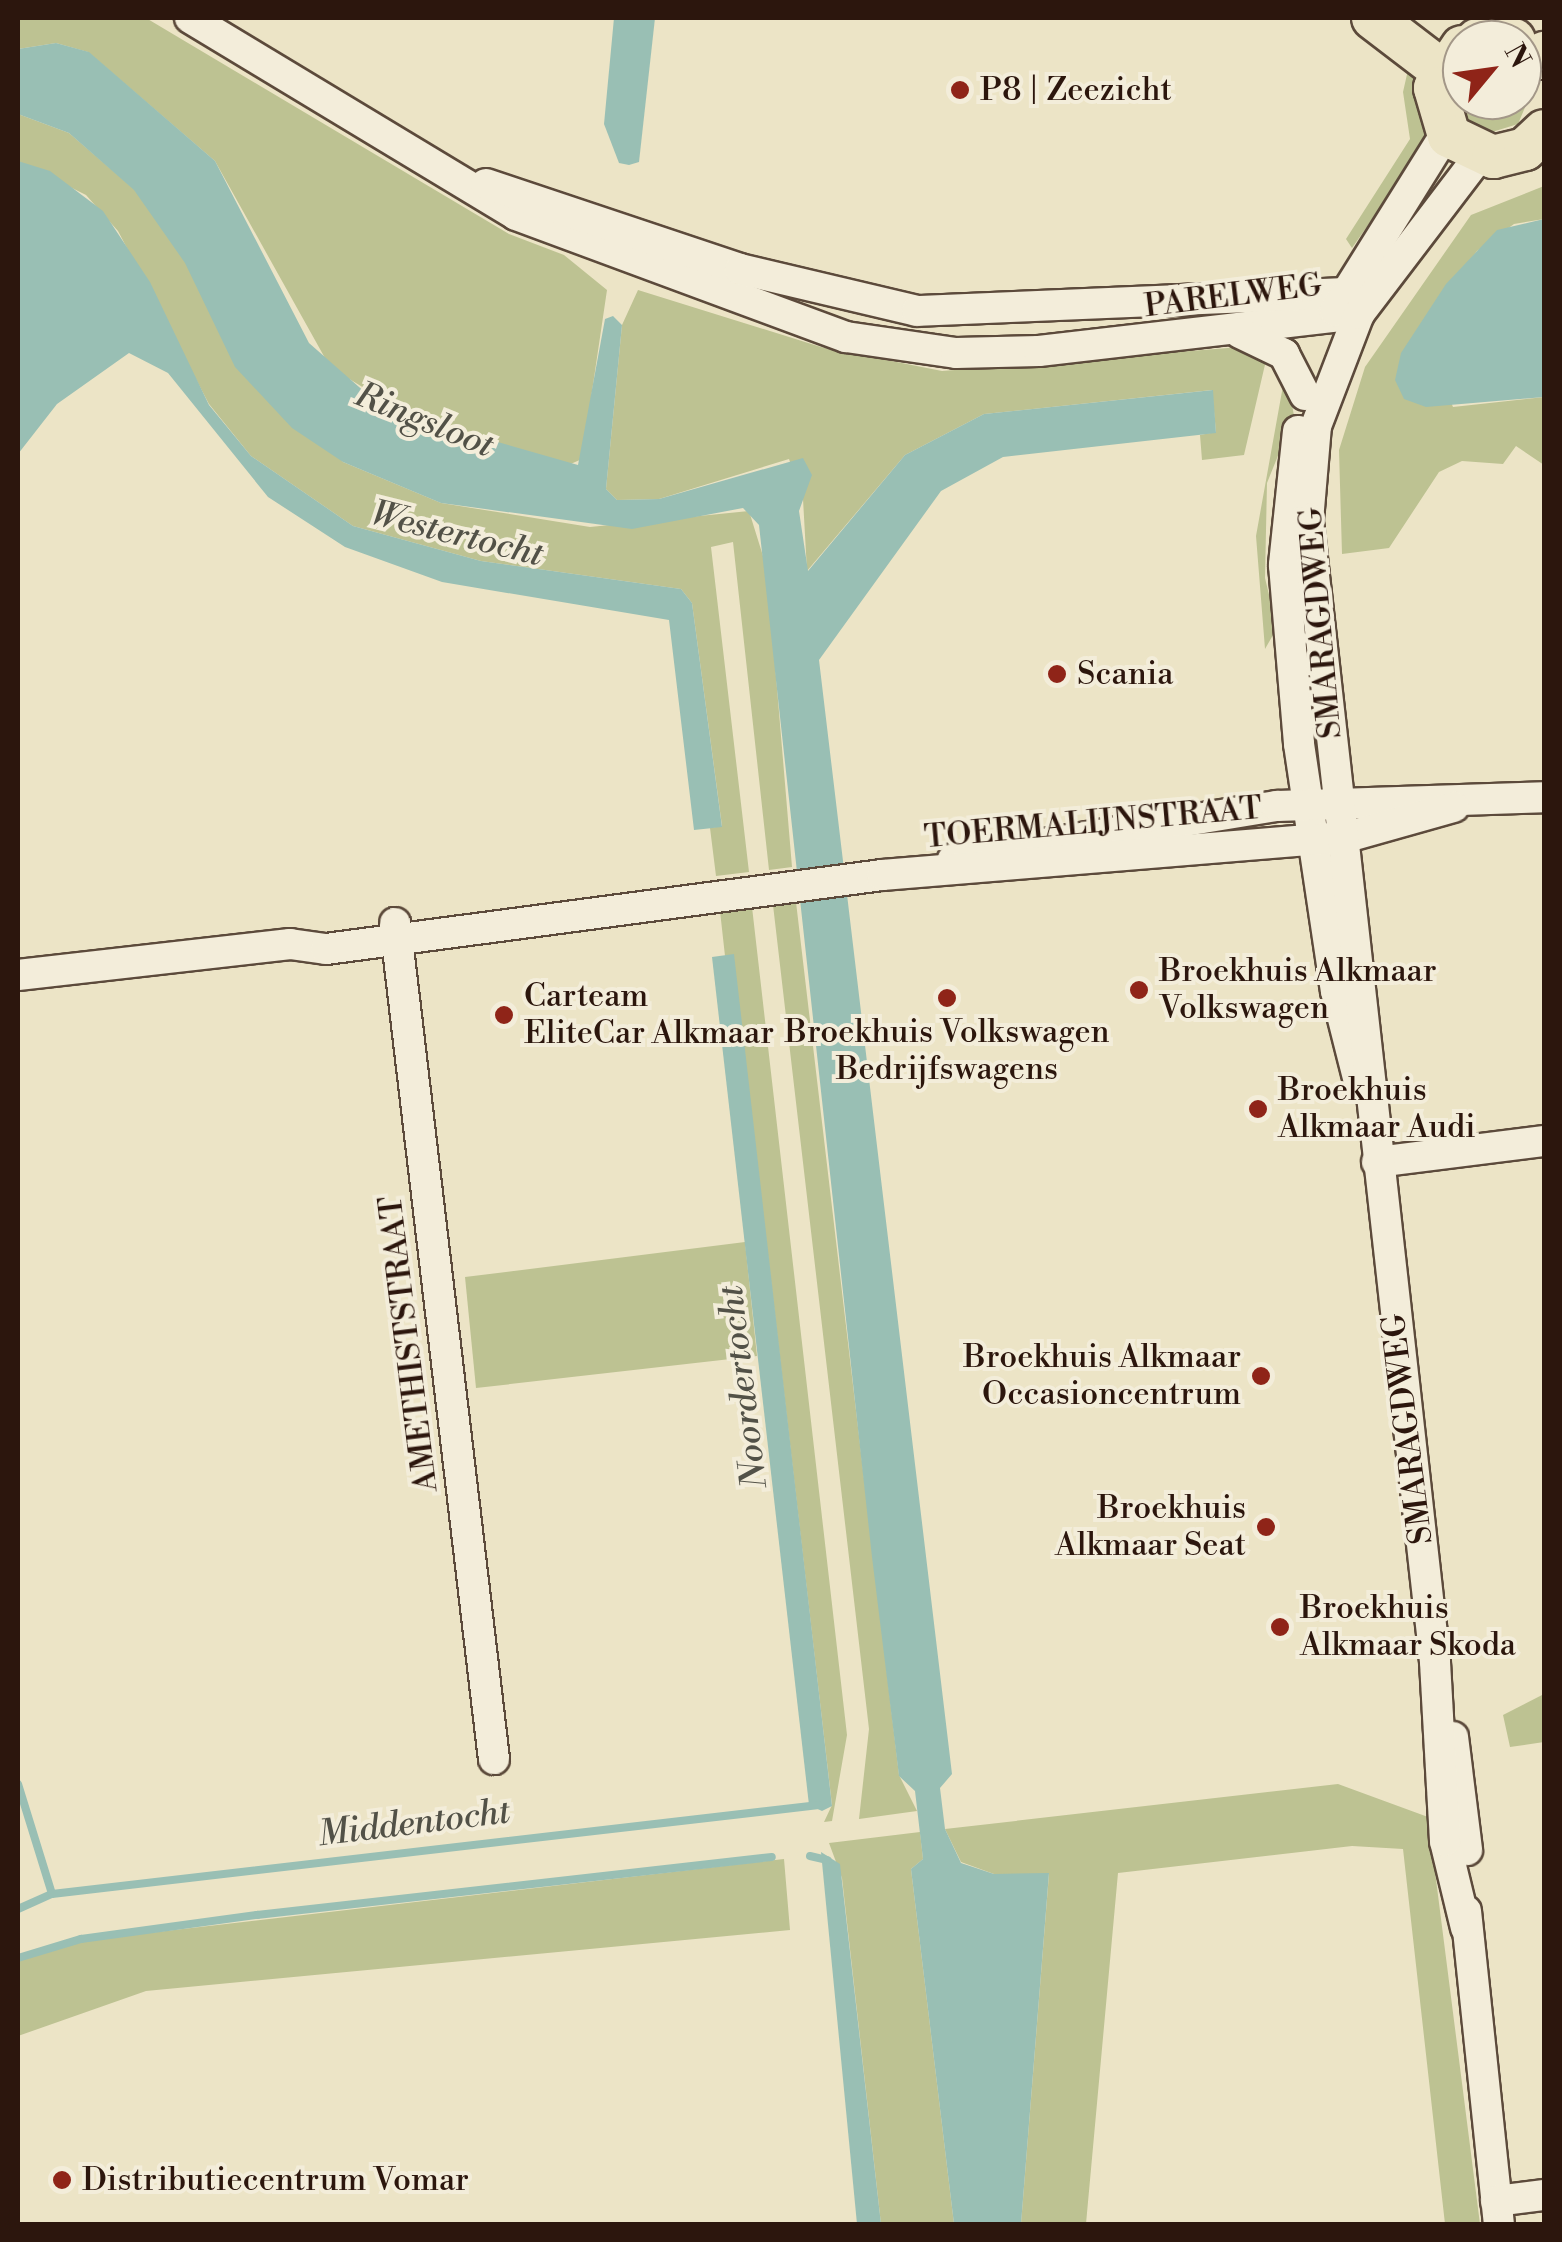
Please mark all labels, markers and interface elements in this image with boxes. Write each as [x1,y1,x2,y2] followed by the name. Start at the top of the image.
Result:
[1442,20,1542,120] north arrow
[1496,38,1538,74] text: N
[980,71,1172,109] place label: P8 | Zeezicht
[949,79,971,101] marker: P8 | Zeezicht
[1142,266,1324,326] street label: PARELWEG
[349,374,499,468] water label: Ringsloot
[367,493,547,577] water label: Westertocht
[1292,506,1350,740] street label: SMARAGDWEG
[1077,655,1174,693] place label: Scania
[1046,663,1068,685] marker: Scania
[922,789,1264,857] street label: TOERMALIJNSTRAAT
[1159,953,1437,1028] place label: Broekhuis Alkmaar Volkswagen
[524,978,774,1053] place label: Carteam EliteCar Alkmaar
[1128,979,1150,1001] marker: Broekhuis Alkmaar Volkswagen
[936,987,958,1009] marker: Broekhuis Volkswagen Bedrijfswagens
[493,1004,515,1026] marker: Carteam EliteCar Alkmaar
[784,1014,1110,1089] place label: Broekhuis Volkswagen Bedrijfswagens
[1278,1072,1476,1147] place label: Broekhuis Alkmaar Audi
[1247,1098,1269,1120] marker: Broekhuis Alkmaar Audi
[372,1194,446,1494] street label: AMETHISTSTRAAT
[711,1283,777,1491] water label: Noordertocht
[1375,1311,1441,1547] street label: SMARAGDWEG
[963,1339,1241,1414] place label: Broekhuis Alkmaar Occasioncentrum
[1250,1365,1272,1387] marker: Broekhuis Alkmaar Occasioncentrum
[1055,1490,1246,1565] place label: Broekhuis Alkmaar Seat
[1255,1516,1277,1538] marker: Broekhuis Alkmaar Seat
[1300,1590,1516,1665] place label: Broekhuis Alkmaar Skoda
[1269,1616,1291,1638] marker: Broekhuis Alkmaar Skoda
[315,1791,513,1857] water label: Middentocht
[82,2161,469,2199] place label: Distributiecentrum Vomar
[51,2169,73,2191] marker: Distributiecentrum Vomar

